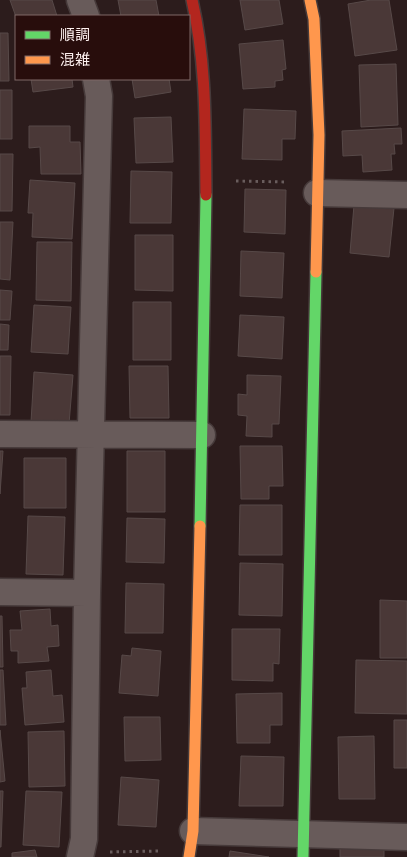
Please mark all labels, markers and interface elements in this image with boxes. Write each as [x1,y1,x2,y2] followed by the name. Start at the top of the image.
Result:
[15,15,190,80] legend
[60,25,90,44] text: 順調
[60,50,90,69] text: 混雑

